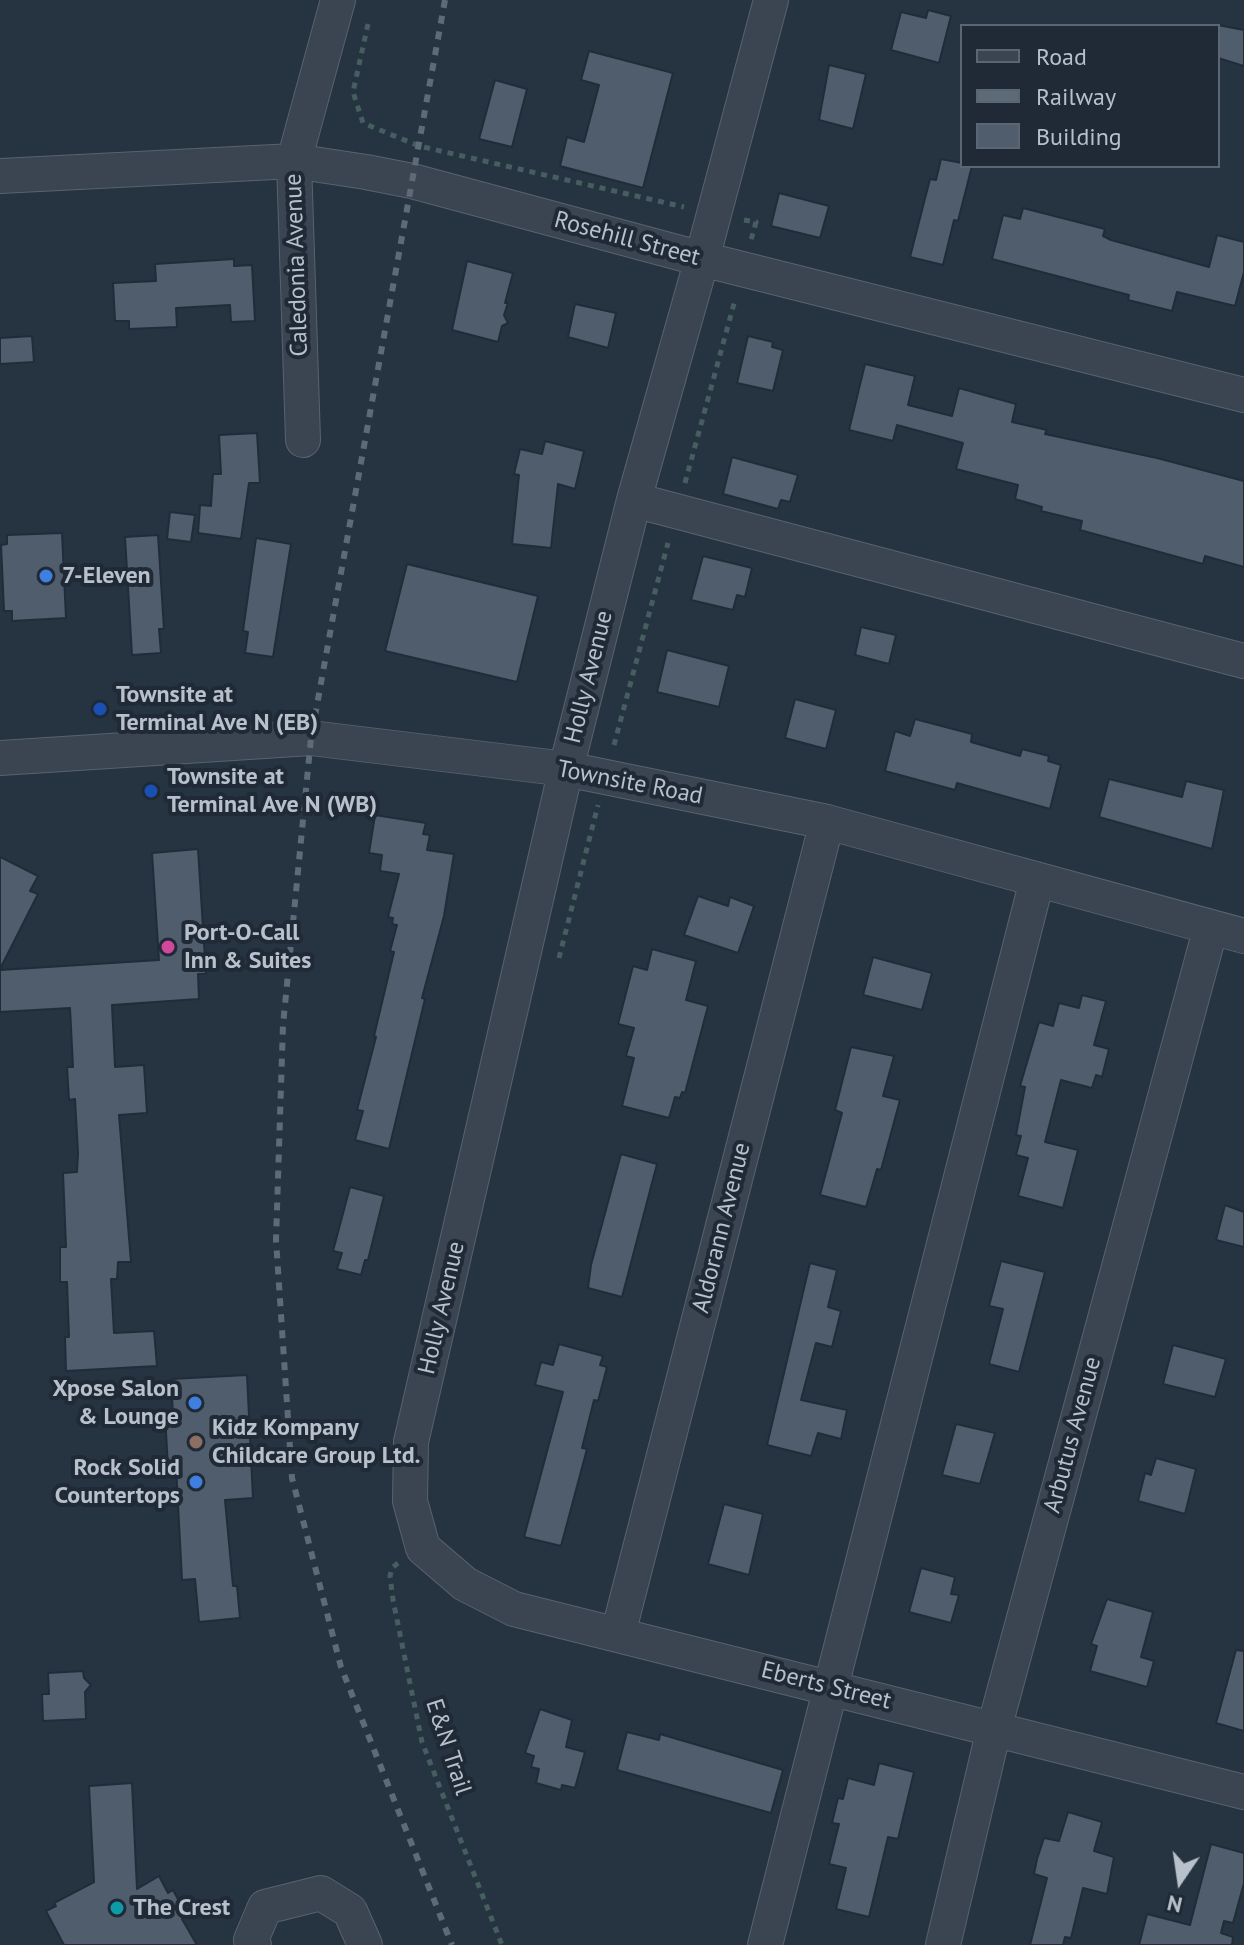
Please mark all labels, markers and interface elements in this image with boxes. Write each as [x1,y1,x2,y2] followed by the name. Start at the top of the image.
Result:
[960,24,1220,168] legend
[1036,41,1087,72] text: Road
[1036,81,1116,112] text: Railway
[1036,121,1122,152] text: Building
[279,173,315,357] street label: Caledonia Avenue
[551,206,703,272] street label: Rosehill Street
[62,562,151,590] place label: 7-Eleven
[37,567,55,585] marker: 7-Eleven
[559,608,619,746] street label: Holly Avenue
[116,681,318,737] place label: Townsite at Terminal Ave N (EB)
[91,700,109,718] marker: Townsite at Terminal Ave N (EB)
[555,755,705,811] street label: Townsite Road
[167,763,377,819] place label: Townsite at Terminal Ave N (WB)
[142,782,160,800] marker: Townsite at Terminal Ave N (WB)
[184,919,311,975] place label: Port-O-Call Inn & Suites
[159,938,177,956] marker: Port-O-Call Inn & Suites
[687,1140,757,1316] street label: Aldorann Avenue
[413,1239,471,1377] street label: Holly Avenue
[1038,1354,1108,1516] street label: Arbutus Avenue
[52,1375,179,1431] place label: Xpose Salon & Lounge
[186,1394,204,1412] marker: Xpose Salon & Lounge
[212,1414,421,1470] place label: Kidz Kompany Childcare Group Ltd.
[187,1433,205,1451] marker: Kidz Kompany Childcare Group Ltd.
[55,1454,180,1510] place label: Rock Solid Countertops
[187,1473,205,1491] marker: Rock Solid Countertops
[758,1656,894,1716] street label: Eberts Street
[419,1695,477,1799] street label: E&N Trail
[1140,1841,1220,1921] north arrow
[1164,1889,1185,1920] text: N
[133,1894,230,1922] place label: The Crest
[108,1899,126,1917] marker: The Crest

